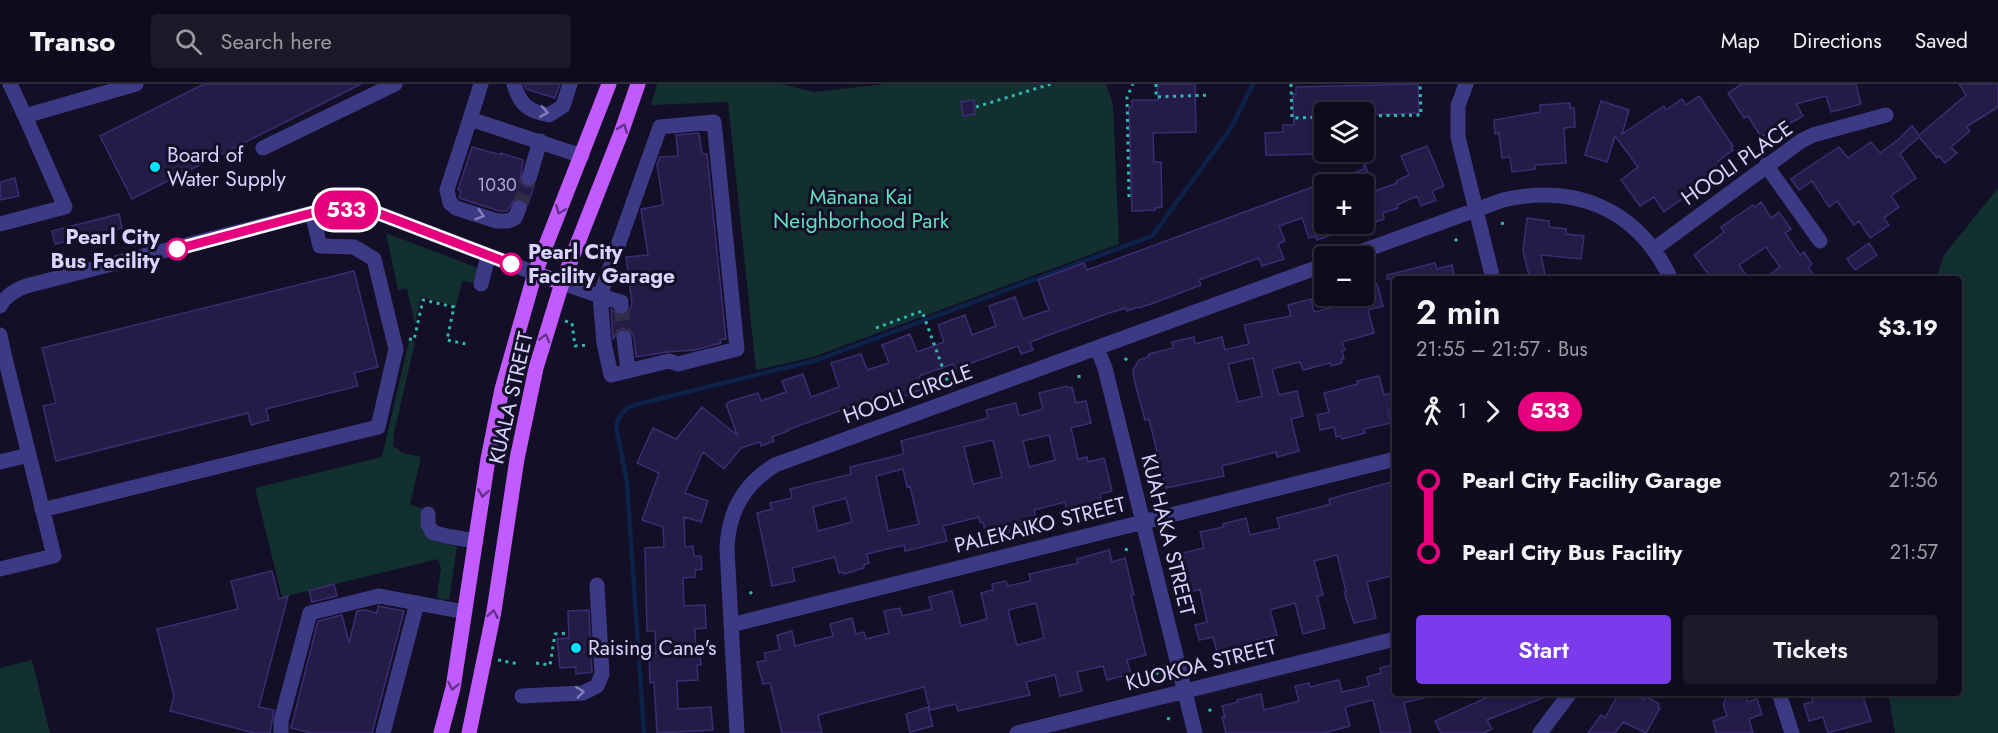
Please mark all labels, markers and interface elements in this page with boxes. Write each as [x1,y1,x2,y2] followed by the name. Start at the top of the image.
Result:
[151,14,571,68] search box
[30,21,115,62] text: Transo
[172,25,205,58] icon: search
[220,25,332,57] text: Search here
[1721,26,1760,56] text: Map
[1793,26,1882,56] text: Directions
[1915,26,1968,56] text: Saved
[1314,102,1374,306] map controls
[1314,102,1374,162] button: layers
[539,105,549,117] one-way arrow
[1675,113,1799,213] street label: HOOLI PLACE
[616,123,628,134] one-way arrow
[167,140,286,194] place label: Board of Water Supply
[148,160,162,174] marker: Board of Water Supply
[477,172,517,198] house number: 1030
[1314,174,1374,234] button: +
[773,182,950,236] park label: Mānana Kai Neighborhood Park
[312,190,380,230] line badge: 533
[326,195,366,225] text: 533
[555,204,567,215] one-way arrow
[474,208,485,220] one-way arrow
[51,222,161,276] place label: Pearl City Bus Facility
[528,237,675,291] place label: Pearl City Facility Garage
[166,238,188,260] marker: Pearl City Bus Facility
[1314,246,1374,306] button: −
[500,253,522,275] marker: Pearl City Facility Garage
[1416,289,1501,336] text: 2 min
[1878,311,1938,343] text: $3.19
[481,329,541,467] street label: KUALA STREET
[538,333,550,344] one-way arrow
[1416,335,1588,364] text: 21:55 – 21:57 · Bus
[839,357,977,431] street label: HOOLI CIRCLE
[1416,395,1449,428] icon: walk
[1476,395,1509,428] icon: forward
[1530,396,1570,426] text: 533
[1458,397,1467,426] text: 1
[1133,451,1203,619] street label: KUAHAKA STREET
[1462,464,1722,496] text: Pearl City Facility Garage
[1889,466,1938,495] text: 21:56
[477,489,489,498] one-way arrow
[951,489,1129,561] street label: PALEKAIKO STREET
[1462,536,1682,568] text: Pearl City Bus Facility
[1890,538,1938,567] text: 21:57
[487,609,499,619] one-way arrow
[1416,615,1671,684] button: Start
[1683,615,1938,684] button: Tickets
[1122,632,1280,698] street label: KUOKOA STREET
[588,633,717,663] place label: Raising Cane's
[569,641,583,655] marker: Raising Cane's
[447,680,460,690] one-way arrow
[575,687,585,699] one-way arrow

